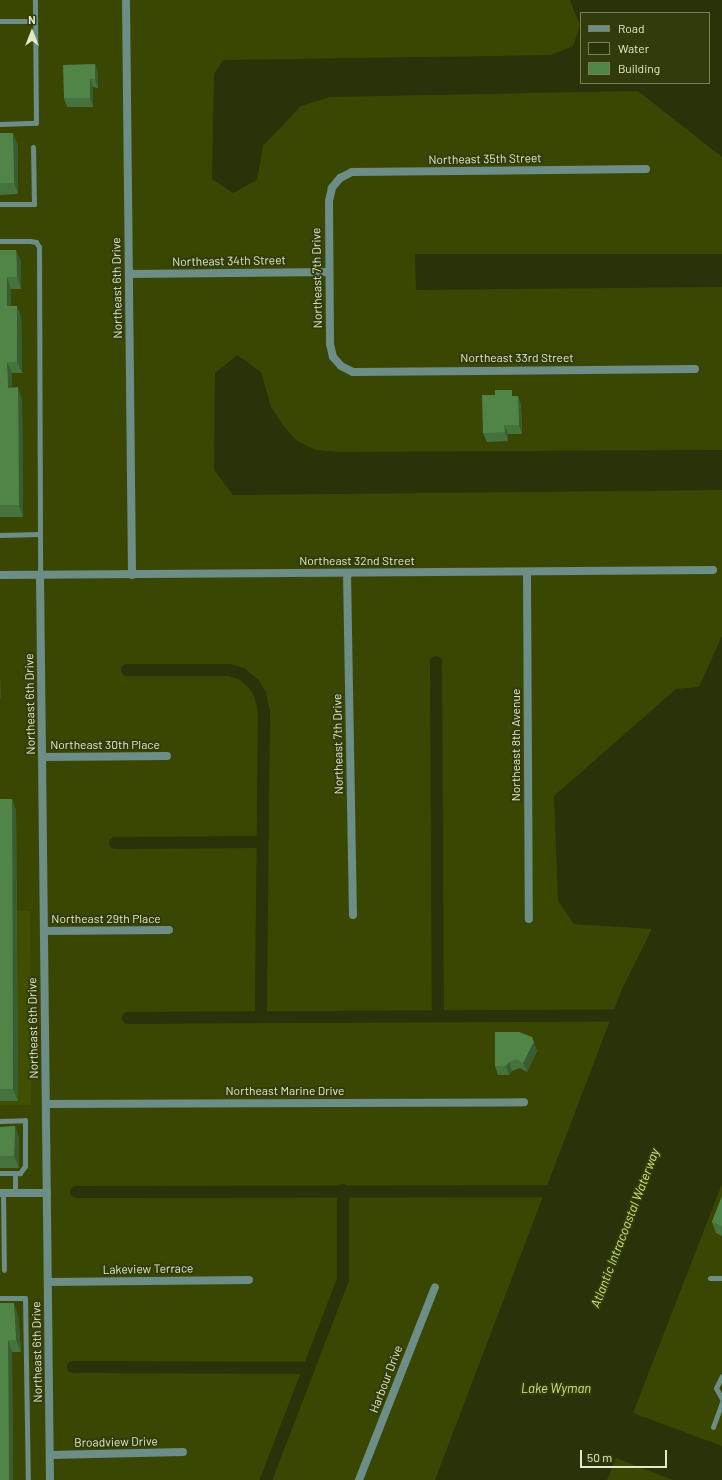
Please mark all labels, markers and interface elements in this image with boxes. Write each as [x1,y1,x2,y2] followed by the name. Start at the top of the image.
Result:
[12,12,52,52] north arrow
[580,12,710,84] legend
[28,13,36,26] text: N
[618,21,645,35] text: Road
[618,41,649,55] text: Water
[618,61,660,75] text: Building
[428,151,542,167] street label: Northeast 35th Street
[309,228,325,328] street label: Northeast 7th Drive
[109,237,125,339] street label: Northeast 6th Drive
[172,253,286,269] street label: Northeast 34th Street
[460,351,574,365] street label: Northeast 33rd Street
[299,554,415,568] street label: Northeast 32nd Street
[22,653,38,755] street label: Northeast 6th Drive
[509,689,523,801] street label: Northeast 8th Avenue
[330,694,346,794] street label: Northeast 7th Drive
[50,738,160,752] street label: Northeast 30th Place
[51,912,161,926] street label: Northeast 29th Place
[25,977,41,1079] street label: Northeast 6th Drive
[226,1084,344,1098] street label: Northeast Marine Drive
[587,1146,663,1310] water label: Atlantic Intracoastal Waterway
[102,1261,194,1277] street label: Lakeview Terrace
[29,1301,45,1403] street label: Northeast 6th Drive
[367,1343,405,1415] street label: Harbour Drive
[521,1380,591,1396] water label: Lake Wyman
[74,1434,158,1450] street label: Broadview Drive
[582,1442,669,1468] scale bar
[587,1450,612,1464] text: 50 m

